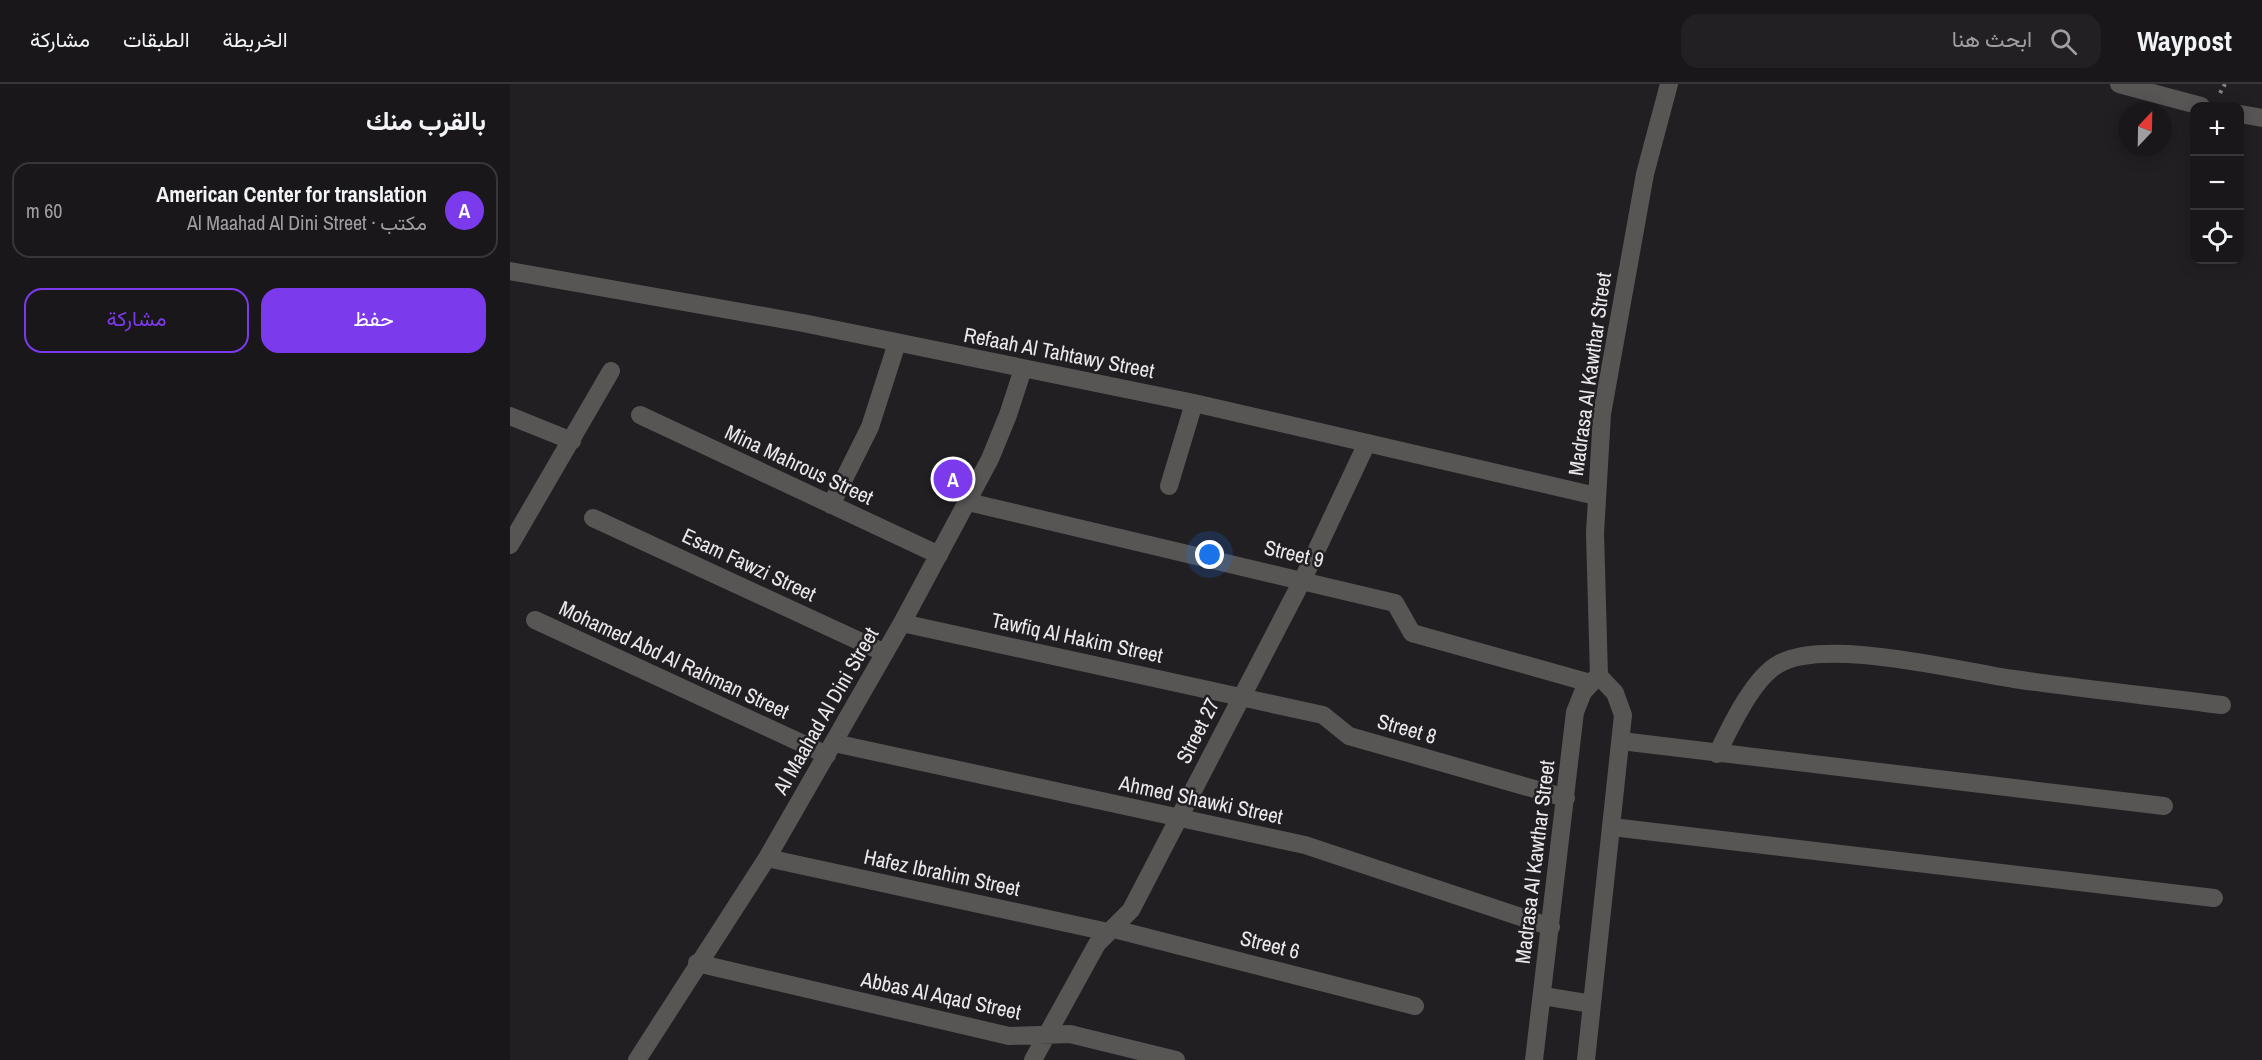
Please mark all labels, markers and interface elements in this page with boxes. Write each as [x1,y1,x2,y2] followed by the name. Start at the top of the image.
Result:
[1681,14,2101,68] search box
[2137,22,2232,60] text: Waypost
[1952,24,2032,54] text: ابحث هنا
[30,25,90,54] text: مشاركة
[123,25,190,54] text: الطبقات
[223,25,288,54] text: الخريطة
[2047,25,2080,58] icon: search
[2118,102,2172,156] north arrow
[2190,102,2244,264] map controls
[2190,102,2244,156] button: +
[366,103,486,138] text: بالقرب منك
[2190,156,2244,210] button: −
[156,179,427,209] text: American Center for translation
[26,197,62,224] text: 60 m
[459,197,470,224] text: A
[187,209,427,236] text: مكتب · Al Maahad Al Dini Street
[2190,210,2244,264] button: locate
[1561,270,1618,477] street label: Madrasa Al Kawthar Street
[24,288,249,353] button: مشاركة
[261,288,486,353] button: حفظ
[961,320,1157,385] street label: Refaah Al Tahtawy Street
[720,417,878,512] street label: Mina Mahrous Street
[934,456,972,502] pin: A
[678,521,821,608] street label: Esam Fawzi Street
[1261,533,1327,574] street label: Street 9
[1195,540,1224,569] your location
[554,593,794,726] street label: Mohamed Abd Al Rahman Street
[989,605,1166,670] street label: Tawfiq Al Hakim Street
[765,622,885,801] street label: Al Maahad Al Dini Street
[1169,693,1226,768] street label: Street 27
[1374,706,1440,751] street label: Street 8
[1508,758,1561,965] street label: Madrasa Al Kawthar Street
[1116,768,1286,831] street label: Ahmed Shawki Street
[861,842,1023,903] street label: Hafez Ibrahim Street
[1237,923,1303,966] street label: Street 6
[857,964,1024,1027] street label: Abbas Al Aqad Street

